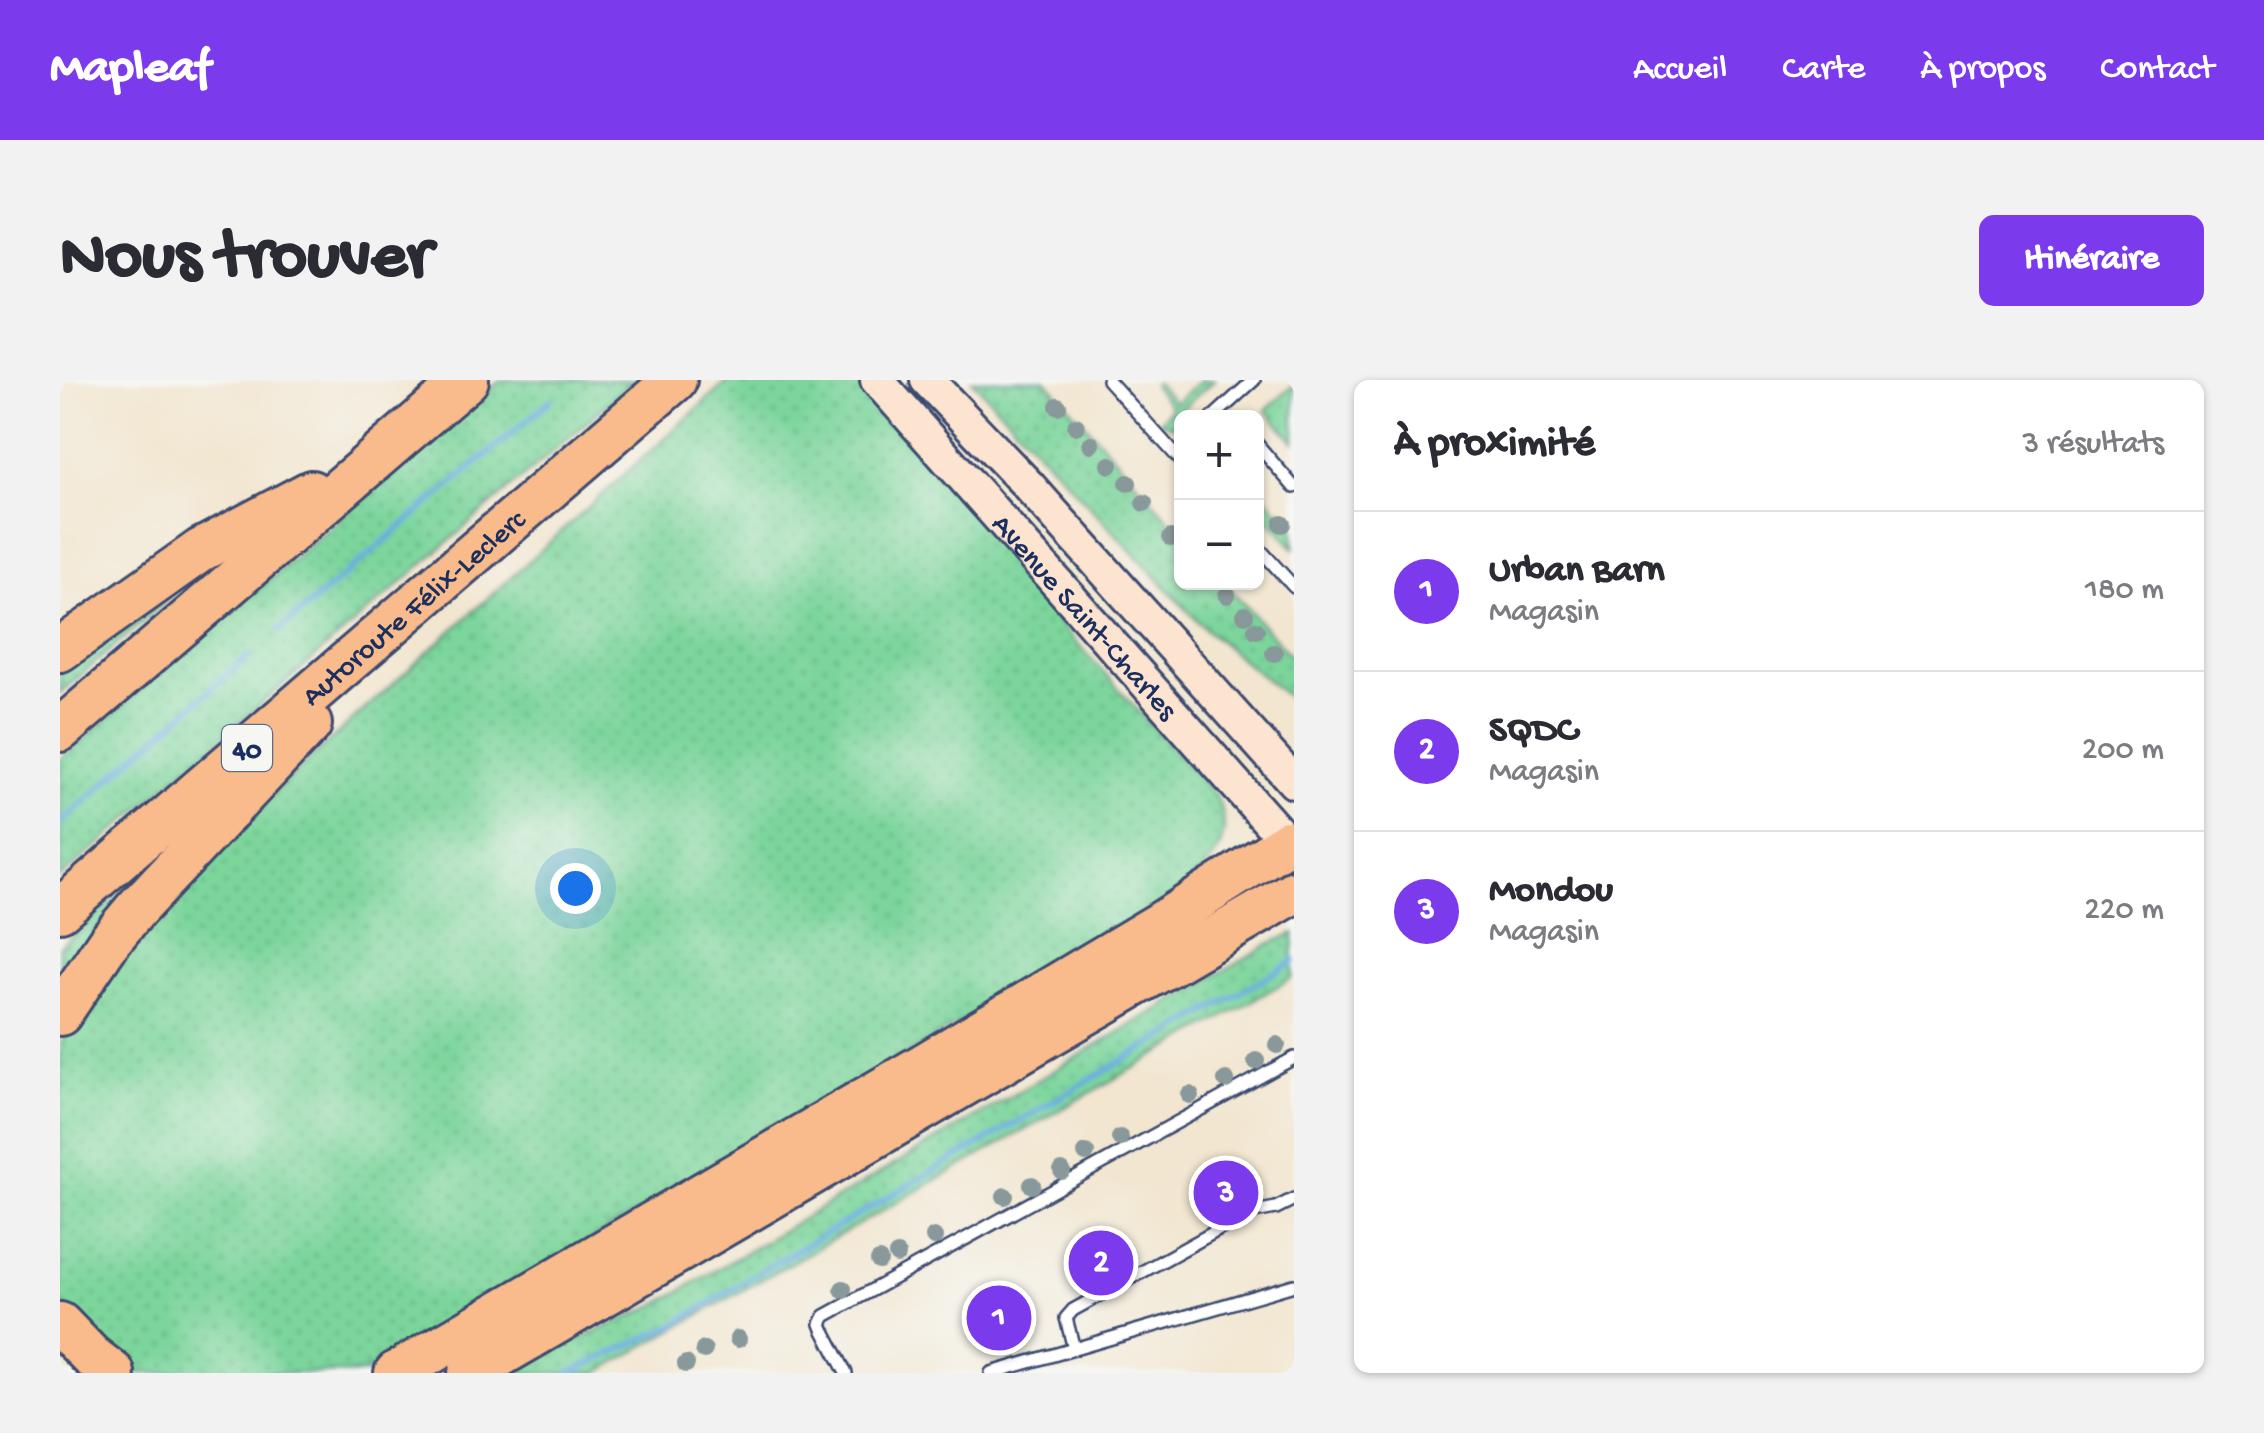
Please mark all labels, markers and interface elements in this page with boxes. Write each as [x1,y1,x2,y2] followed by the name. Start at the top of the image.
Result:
[50,42,210,99] text: Mapleaf
[1633,50,1727,91] text: Accueil
[1782,50,1865,91] text: Carte
[1920,50,2045,91] text: À propos
[2100,50,2214,91] text: Contact
[1979,215,2204,306] button: Itinéraire
[60,219,432,302] text: Nous trouver
[1174,410,1264,590] map controls
[1174,410,1264,500] button: +
[1394,421,1595,470] text: À proximité
[2022,426,2164,464] text: 3 résultats
[1174,500,1264,590] button: −
[296,503,535,716] street label: Autoroute Félix-Leclerc
[982,509,1184,729] street label: Avenue Saint-Charles
[1489,550,1665,594] text: Urban Barn
[1420,572,1433,610] text: 1
[2085,572,2164,610] text: 180 m
[1489,594,1599,632] text: Magasin
[1489,710,1578,754] text: SQDC
[222,725,272,771] road number: 40
[1419,732,1434,770] text: 2
[2082,732,2164,770] text: 200 m
[1489,754,1599,792] text: Magasin
[550,863,601,914] your location
[1489,870,1613,914] text: Mondou
[1418,892,1435,930] text: 3
[2084,892,2164,930] text: 220 m
[1489,914,1599,952] text: Magasin
[1194,1156,1258,1230] pin: 3
[1068,1226,1134,1300] pin: 2
[966,1280,1032,1356] pin: 1

